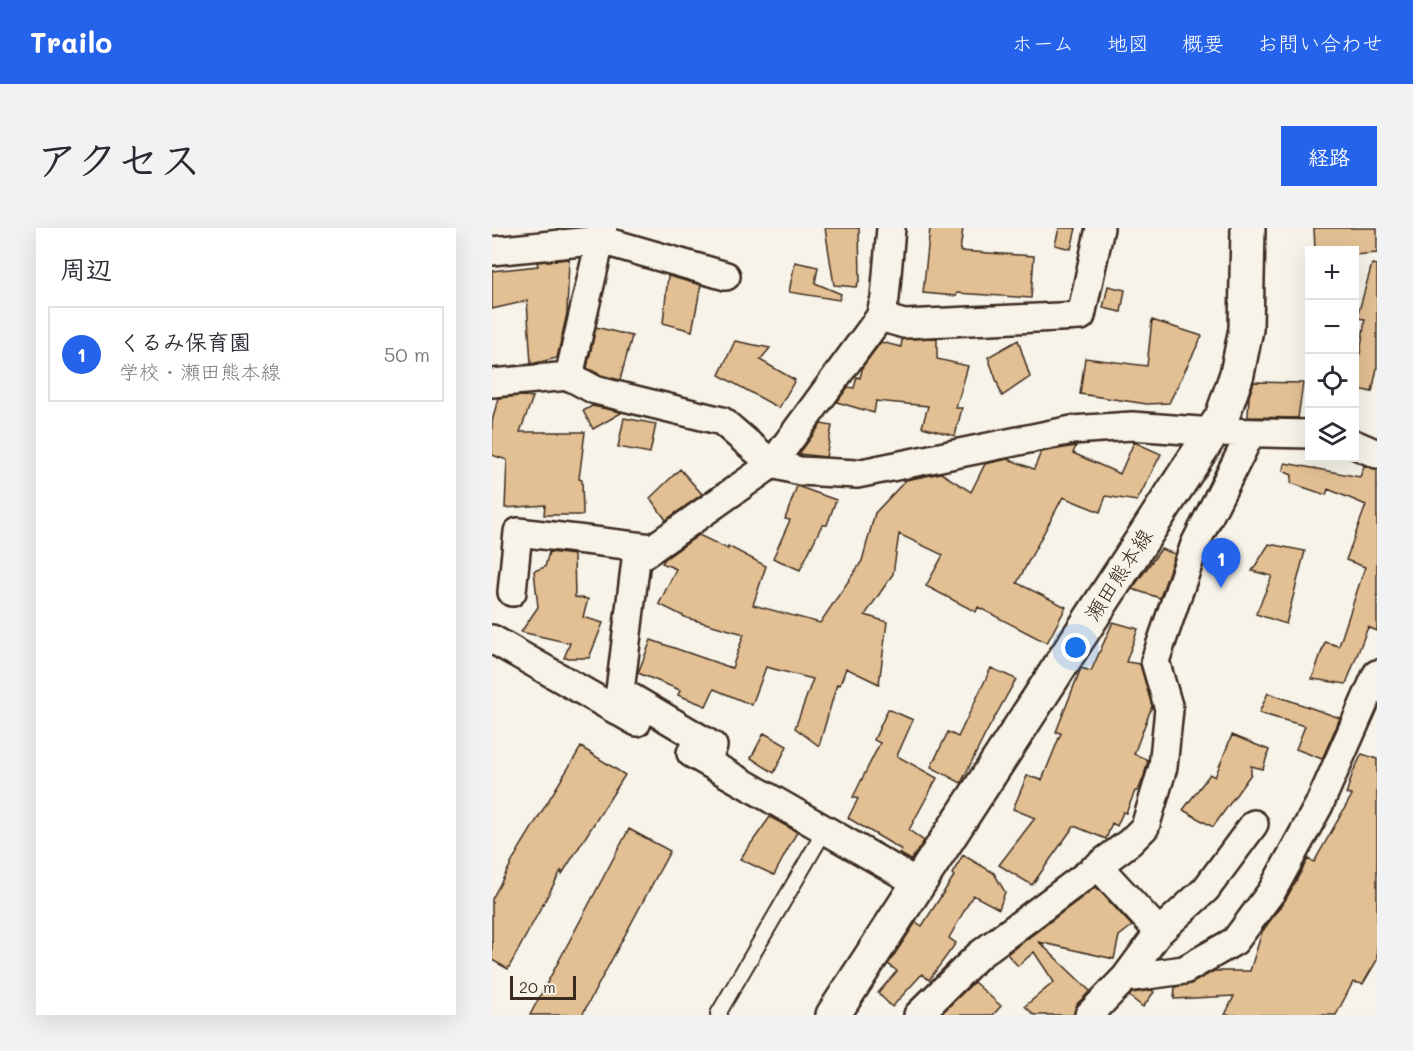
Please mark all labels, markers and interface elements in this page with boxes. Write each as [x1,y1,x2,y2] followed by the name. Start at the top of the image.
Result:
[30,24,112,60] text: Trailo
[1012,29,1074,56] text: ホーム
[1107,29,1149,56] text: 地図
[1182,29,1224,56] text: 概要
[1257,29,1383,56] text: お問い合わせ
[1281,126,1377,186] button: 経路
[36,131,201,186] text: アクセス
[1305,246,1359,462] map controls
[1305,246,1359,300] button: +
[60,252,112,286] text: 周辺
[1305,300,1359,354] button: −
[119,327,251,356] text: くるみ保育園
[77,341,86,367] text: 1
[384,341,430,367] text: 50 m
[1305,354,1359,408] button: locate
[119,358,281,384] text: 学校 · 瀬田熊本線
[1305,408,1359,462] button: layers
[1078,523,1158,626] street label: 瀬田熊本線
[1202,538,1240,588] pin: 1
[1061,633,1090,662] your location
[510,973,576,1000] scale bar
[519,976,556,997] text: 20 m

